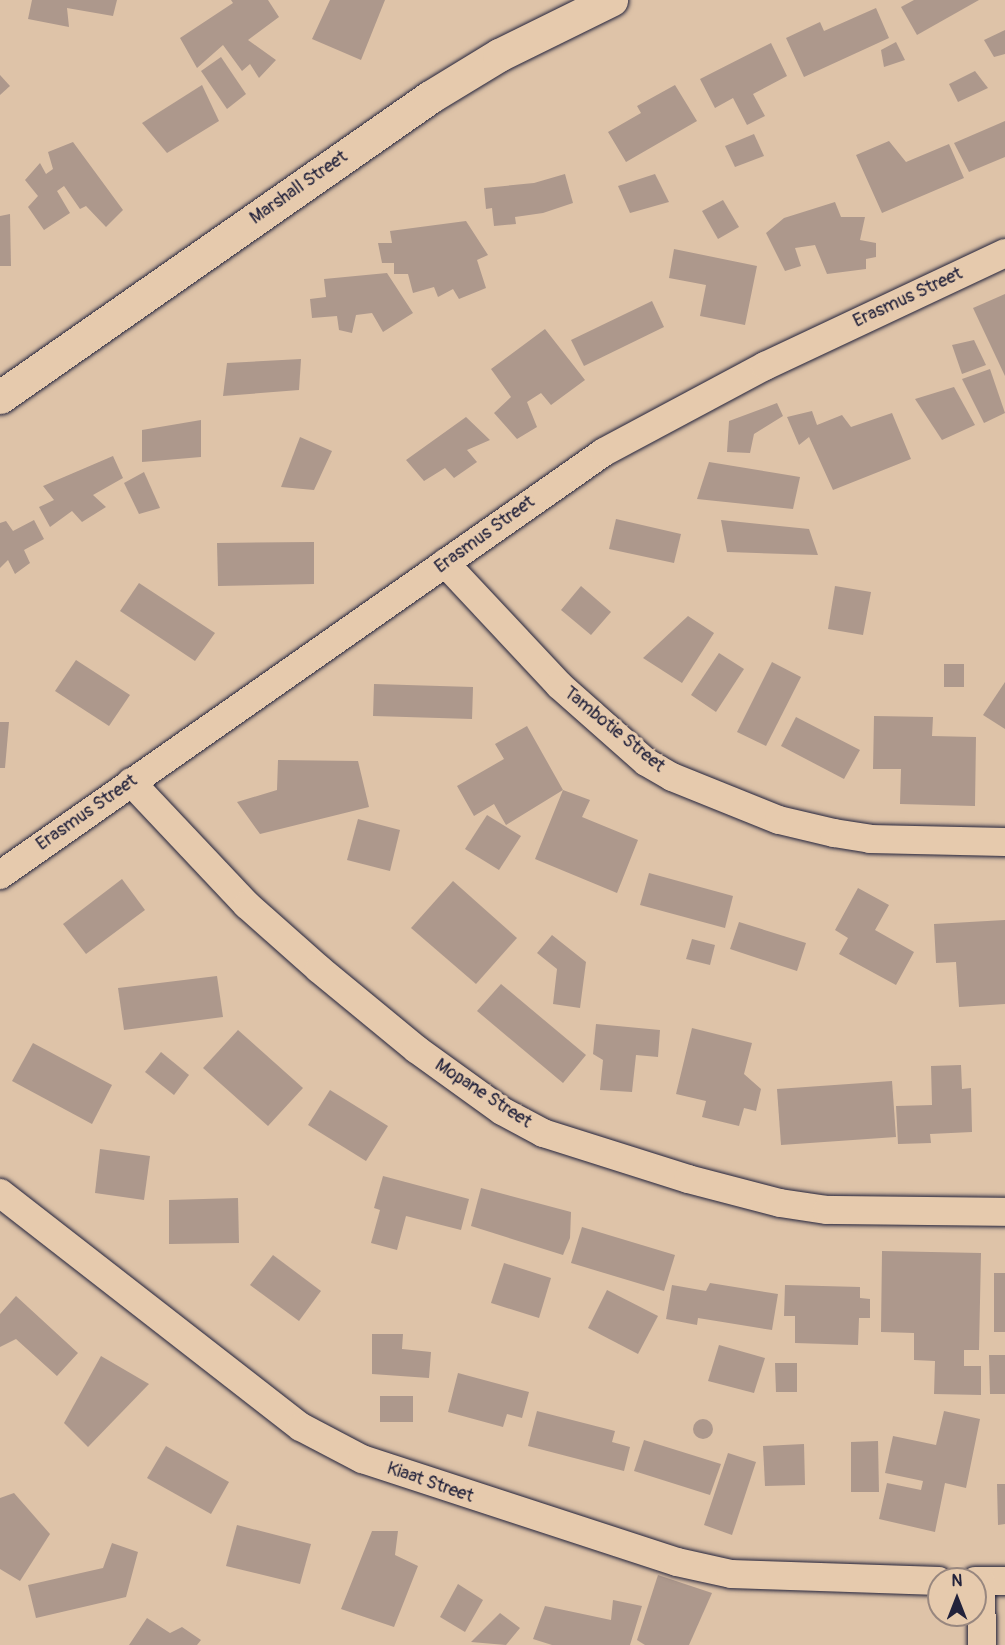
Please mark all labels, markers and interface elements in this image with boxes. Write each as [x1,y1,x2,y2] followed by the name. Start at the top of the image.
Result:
[246,146,352,230] street label: Marshall Street
[850,263,966,333] street label: Erasmus Street
[431,492,539,578] street label: Erasmus Street
[559,683,669,777] street label: Tambotie Street
[32,770,142,856] street label: Erasmus Street
[431,1055,535,1133] street label: Mopane Street
[384,1458,476,1508] street label: Kiaat Street
[927,1567,987,1627] north arrow
[952,1571,962,1591] text: N

